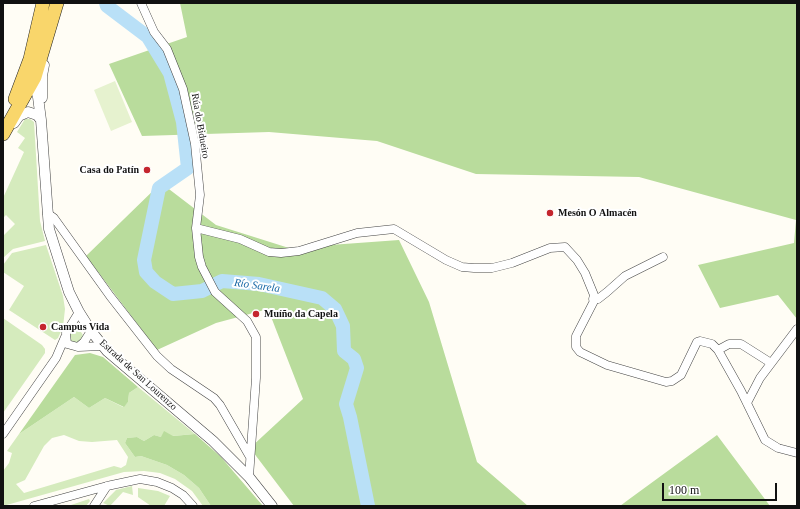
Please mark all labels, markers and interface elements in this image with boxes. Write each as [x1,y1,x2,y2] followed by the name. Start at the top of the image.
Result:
[188,92,212,160] street label: Rúa do Bidueiro
[80,164,139,176] place label: Casa do Patín
[142,165,152,175] marker: Casa do Patín
[558,207,637,219] place label: Mesón O Almacén
[545,208,555,218] marker: Mesón O Almacén
[233,276,281,296] water label: Río Sarela
[264,308,338,320] place label: Muíño da Capela
[251,309,261,319] marker: Muíño da Capela
[51,321,109,333] place label: Campus Vida
[38,322,48,332] marker: Campus Vida
[97,337,179,413] street label: Estrada de San Lourenzo
[664,475,779,501] scale bar
[669,483,699,497] text: 100 m

